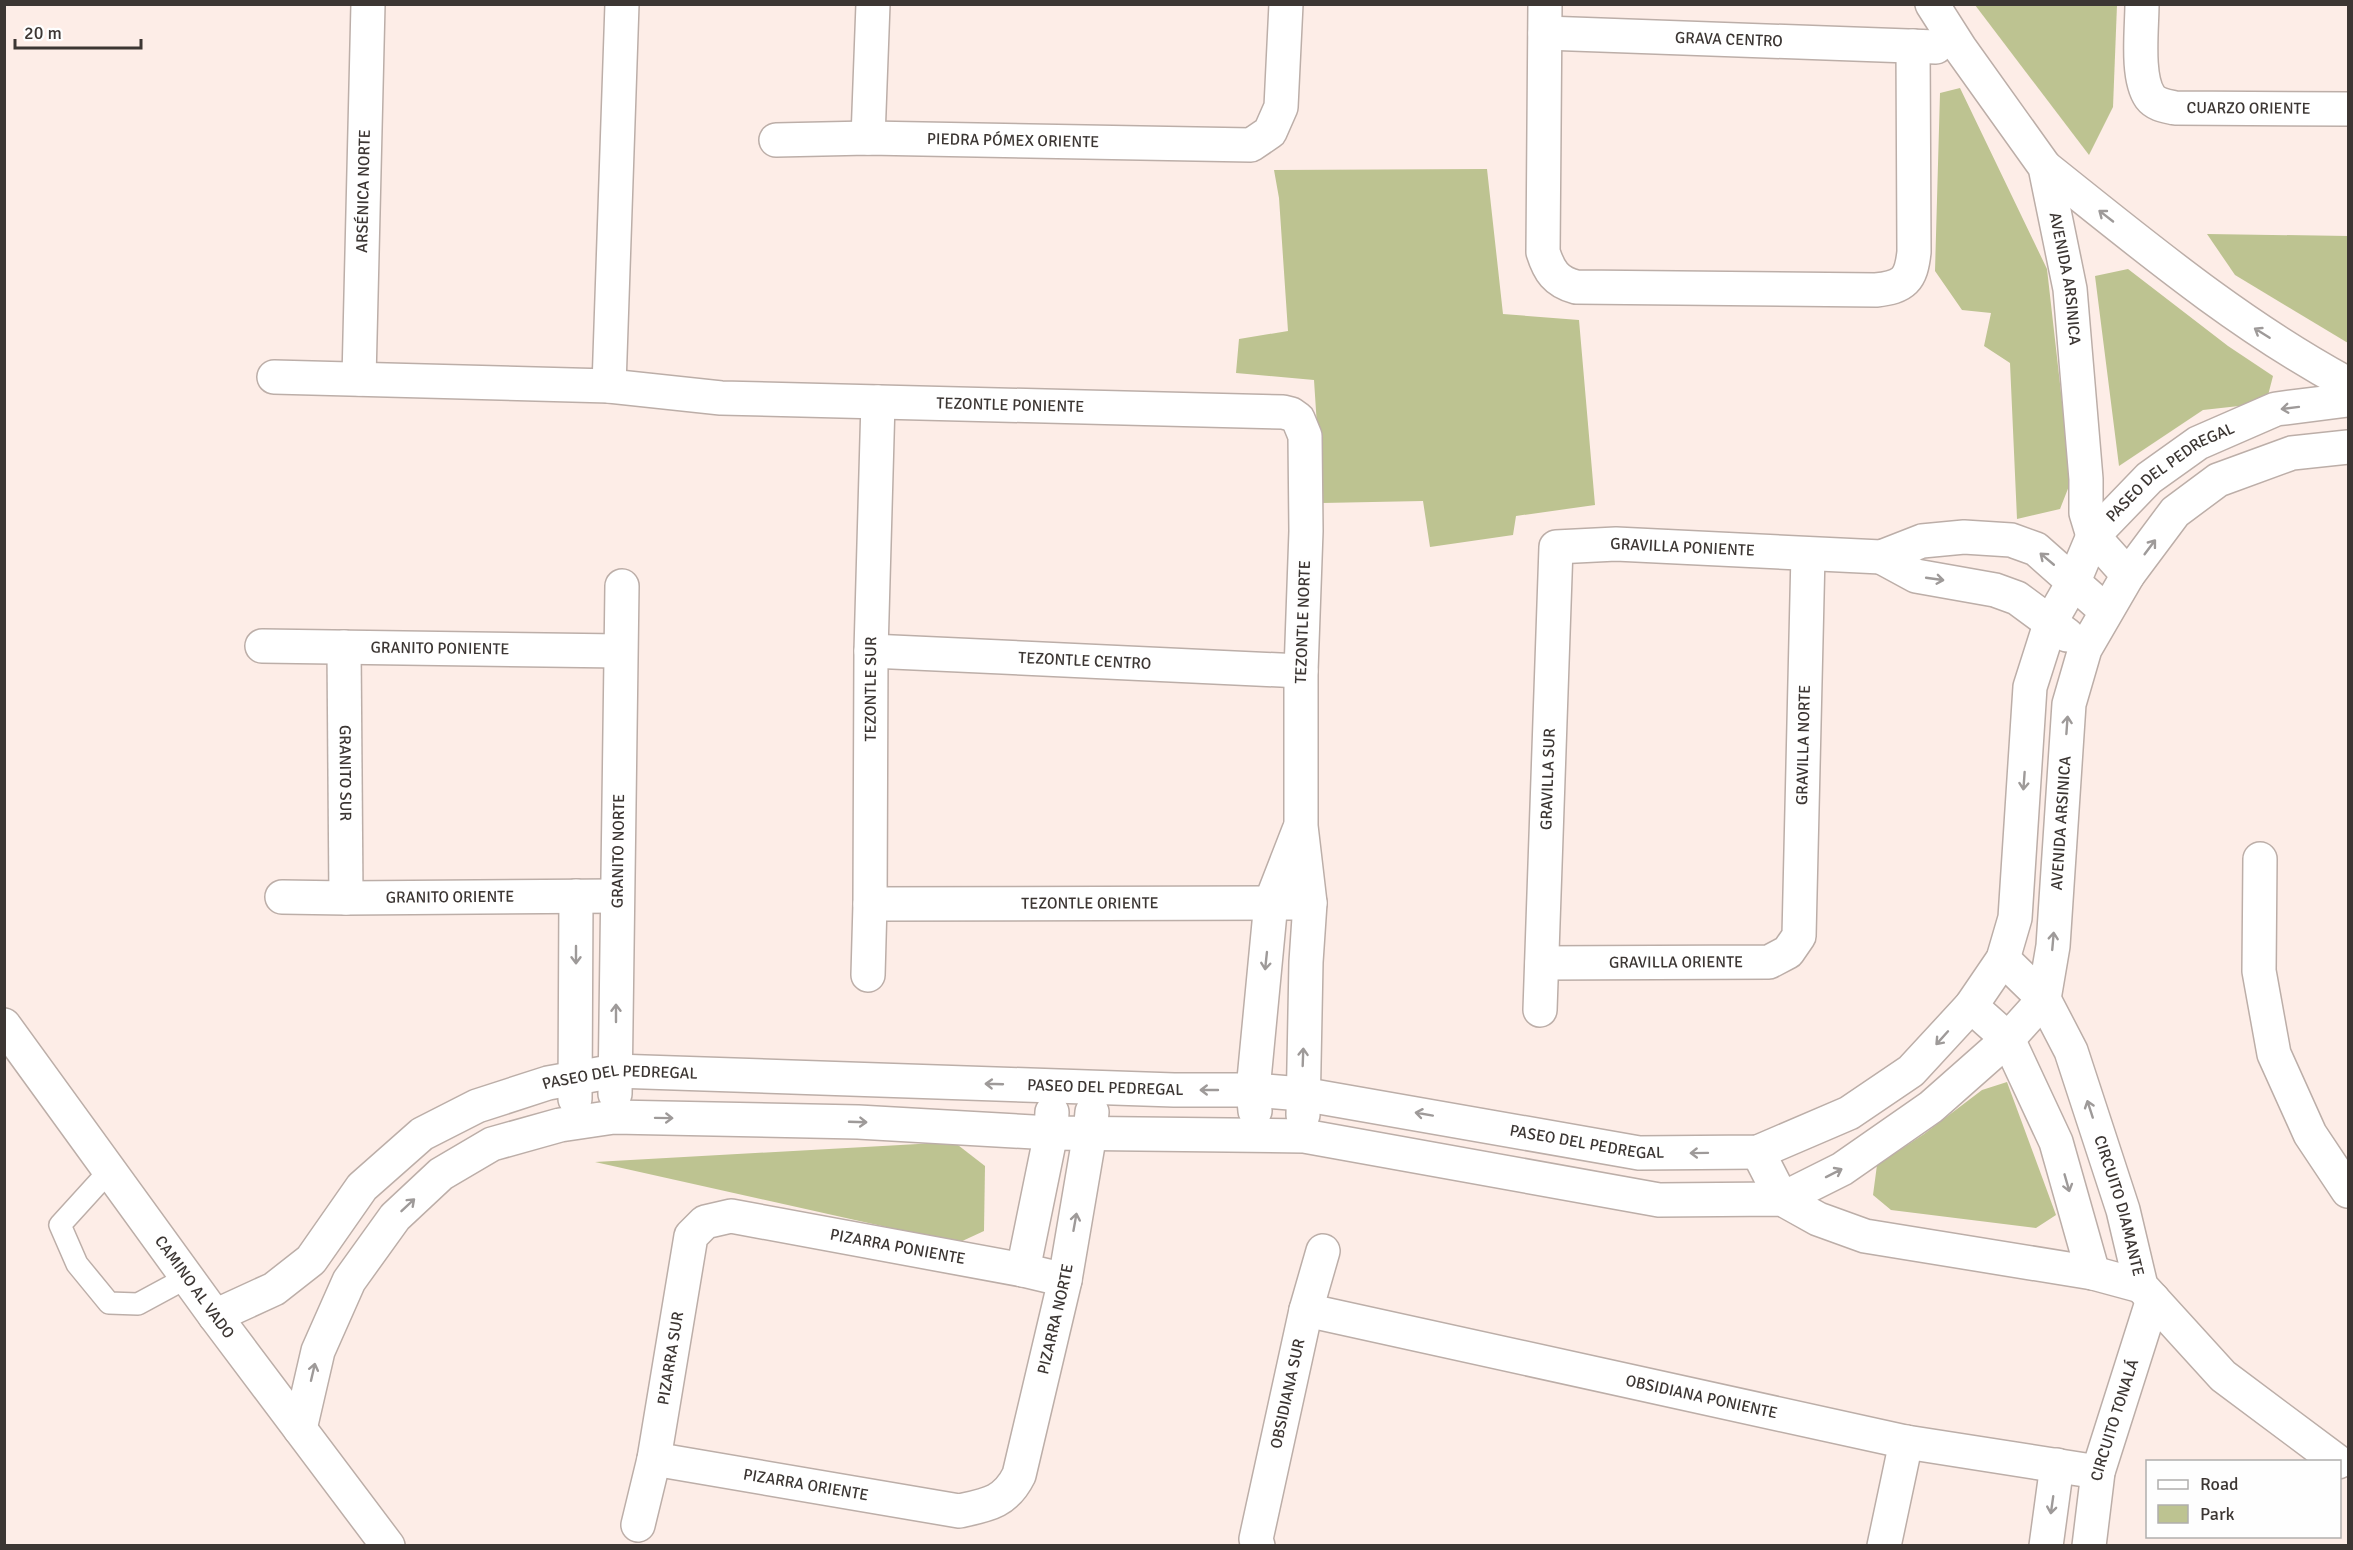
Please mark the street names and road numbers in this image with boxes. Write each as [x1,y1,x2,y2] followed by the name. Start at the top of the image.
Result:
[1675,28,1783,52] street label: GRAVA CENTRO
[2187,98,2311,119] street label: CUARZO ORIENTE
[352,129,375,253] street label: ARSÉNICA NORTE
[927,129,1099,152] street label: PIEDRA PÓMEX ORIENTE
[2045,210,2085,346] street label: AVENIDA ARSINICA
[936,393,1084,417] street label: TEZONTLE PONIENTE
[2102,418,2237,526] street label: PASEO DEL PEDREGAL
[1610,534,1755,561] street label: GRAVILLA PONIENTE
[1291,560,1315,684] street label: TEZONTLE NORTE
[861,636,881,742] street label: TEZONTLE SUR
[370,638,510,659] street label: GRANITO PONIENTE
[1018,648,1152,674] street label: TEZONTLE CENTRO
[1792,685,1815,805] street label: GRAVILLA NORTE
[335,725,355,821] street label: GRANITO SUR
[1536,728,1560,830] street label: GRAVILLA SUR
[2047,755,2076,891] street label: AVENIDA ARSINICA
[608,794,629,908] street label: GRANITO NORTE
[386,887,514,908] street label: GRANITO ORIENTE
[1021,893,1159,914] street label: TEZONTLE ORIENTE
[1609,952,1743,973] street label: GRAVILLA ORIENTE
[540,1060,698,1094] street label: PASEO DEL PEDREGAL
[1027,1075,1183,1100] street label: PASEO DEL PEDREGAL
[1508,1121,1664,1163] street label: PASEO DEL PEDREGAL
[2089,1133,2148,1278] street label: CIRCUITO DIAMANTE
[828,1225,967,1269] street label: PIZARRA PONIENTE
[150,1232,239,1343] street label: CAMINO AL VADO
[1033,1262,1078,1376] street label: PIZARRA NORTE
[653,1310,688,1406] street label: PIZARRA SUR
[1266,1336,1310,1451] street label: OBSIDIANA SUR
[2087,1356,2143,1482] street label: CIRCUITO TONALÁ
[1624,1371,1779,1423] street label: OBSIDIANA PONIENTE
[742,1464,870,1505] street label: PIZARRA ORIENTE

